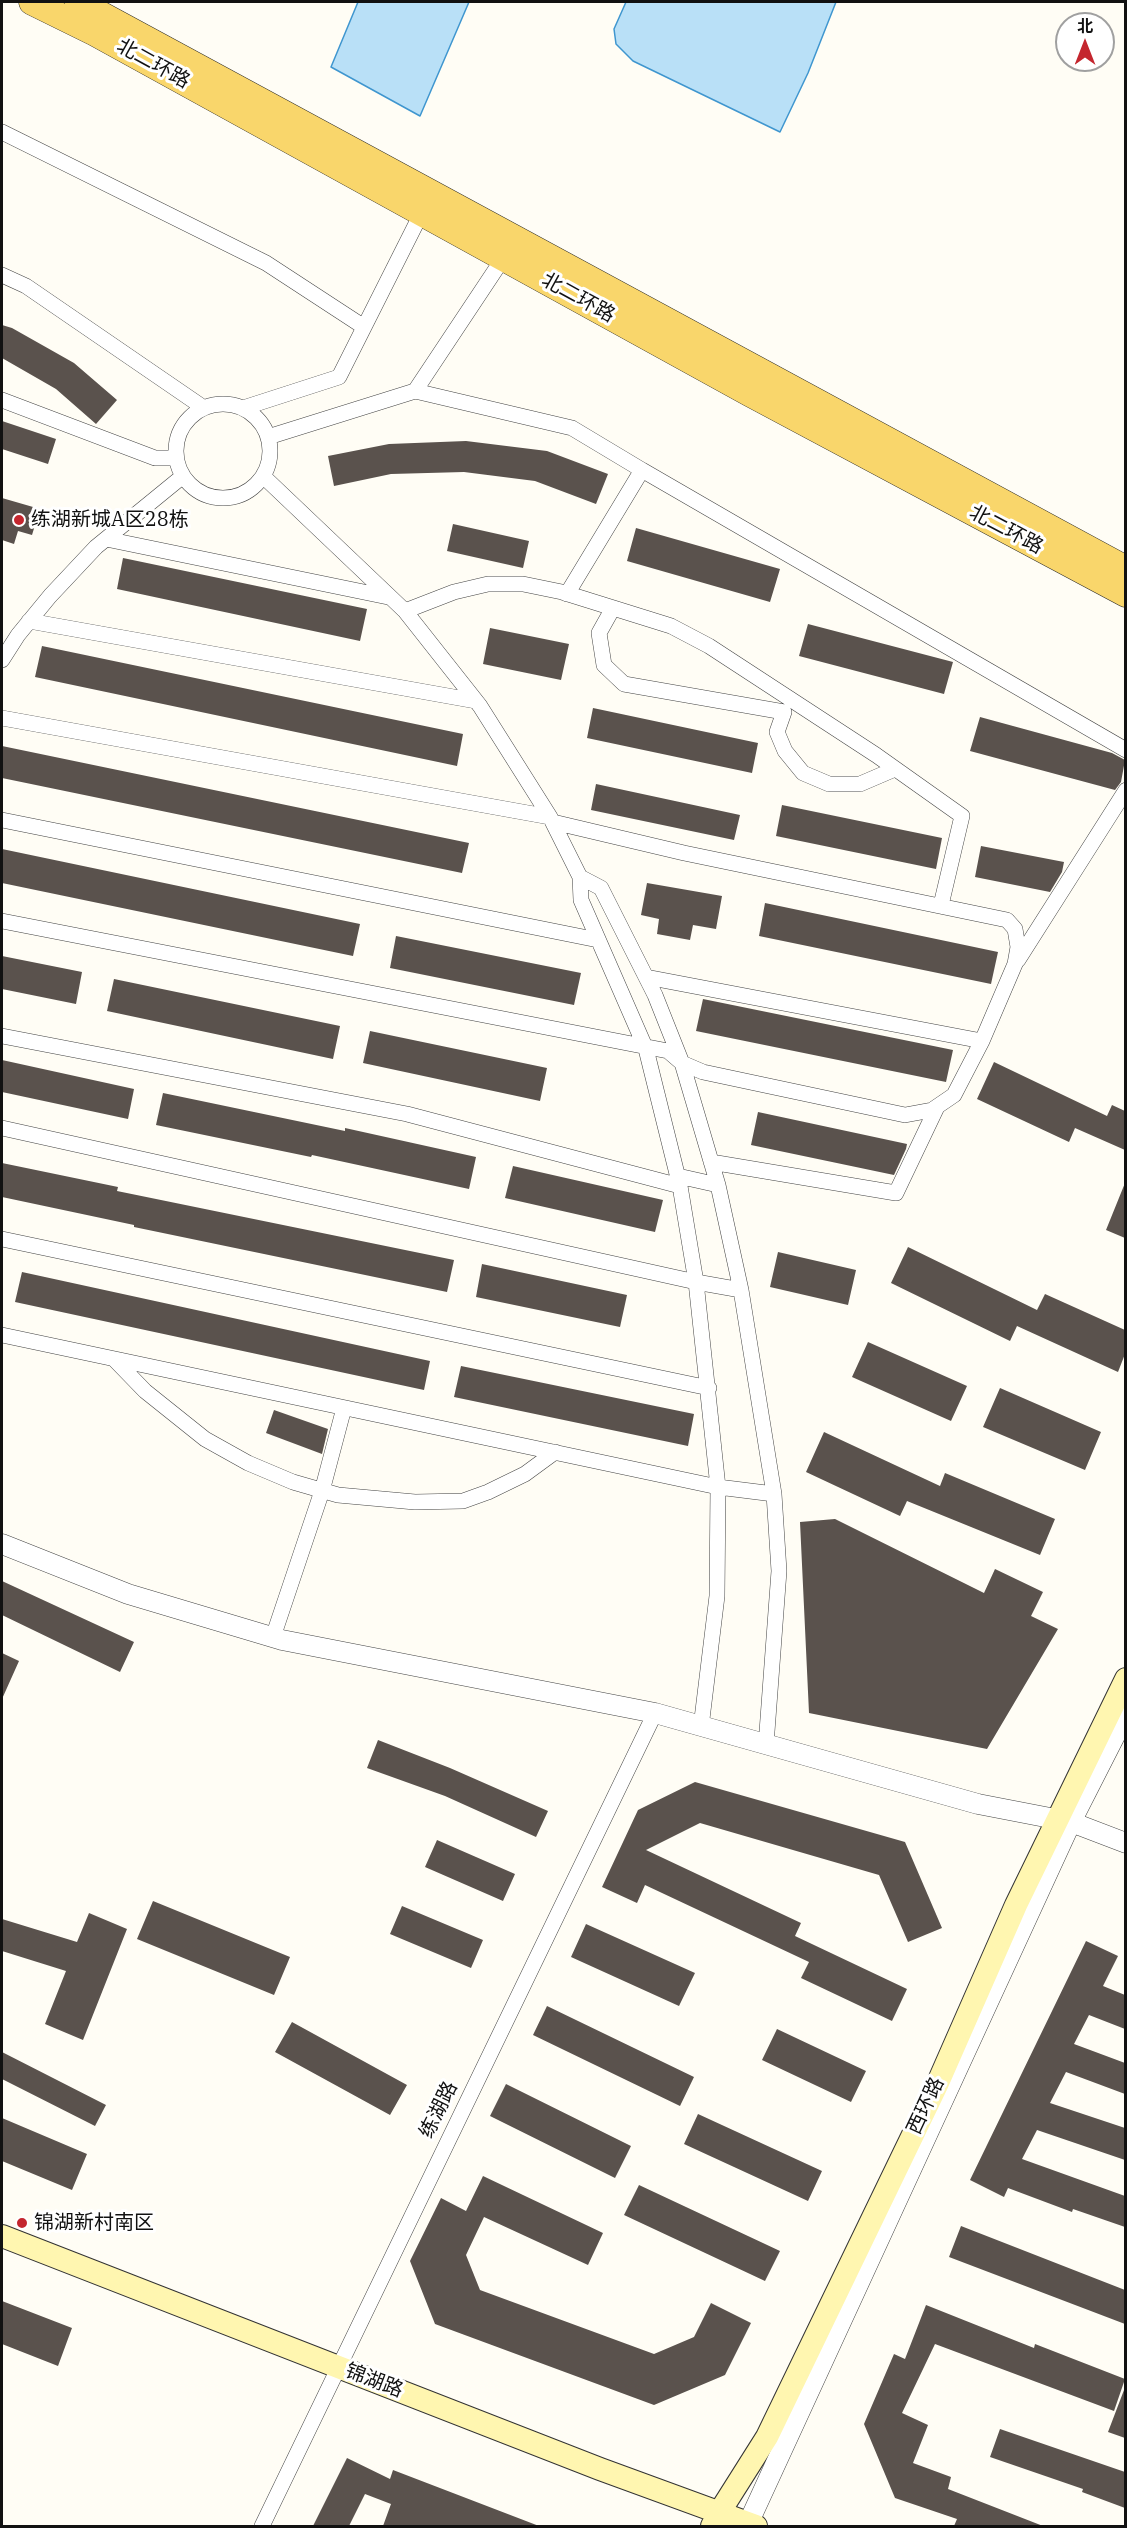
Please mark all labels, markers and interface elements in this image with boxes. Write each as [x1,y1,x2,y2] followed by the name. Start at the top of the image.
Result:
[1055,12,1115,72] north arrow
[1077,16,1093,36] text: 北
[112,34,194,94] street label: 北二环路
[537,268,619,328] street label: 北二环路
[965,501,1047,559] street label: 北二环路
[31,508,189,532] place label: 练湖新城A区28栋
[12,513,26,527] marker: 练湖新城A区28栋
[902,2074,950,2138] street label: 西环路
[415,2078,463,2142] street label: 练湖路
[34,2211,154,2235] place label: 锦湖新村南区
[15,2216,29,2230] marker: 锦湖新村南区
[342,2359,406,2403] street label: 锦湖路

